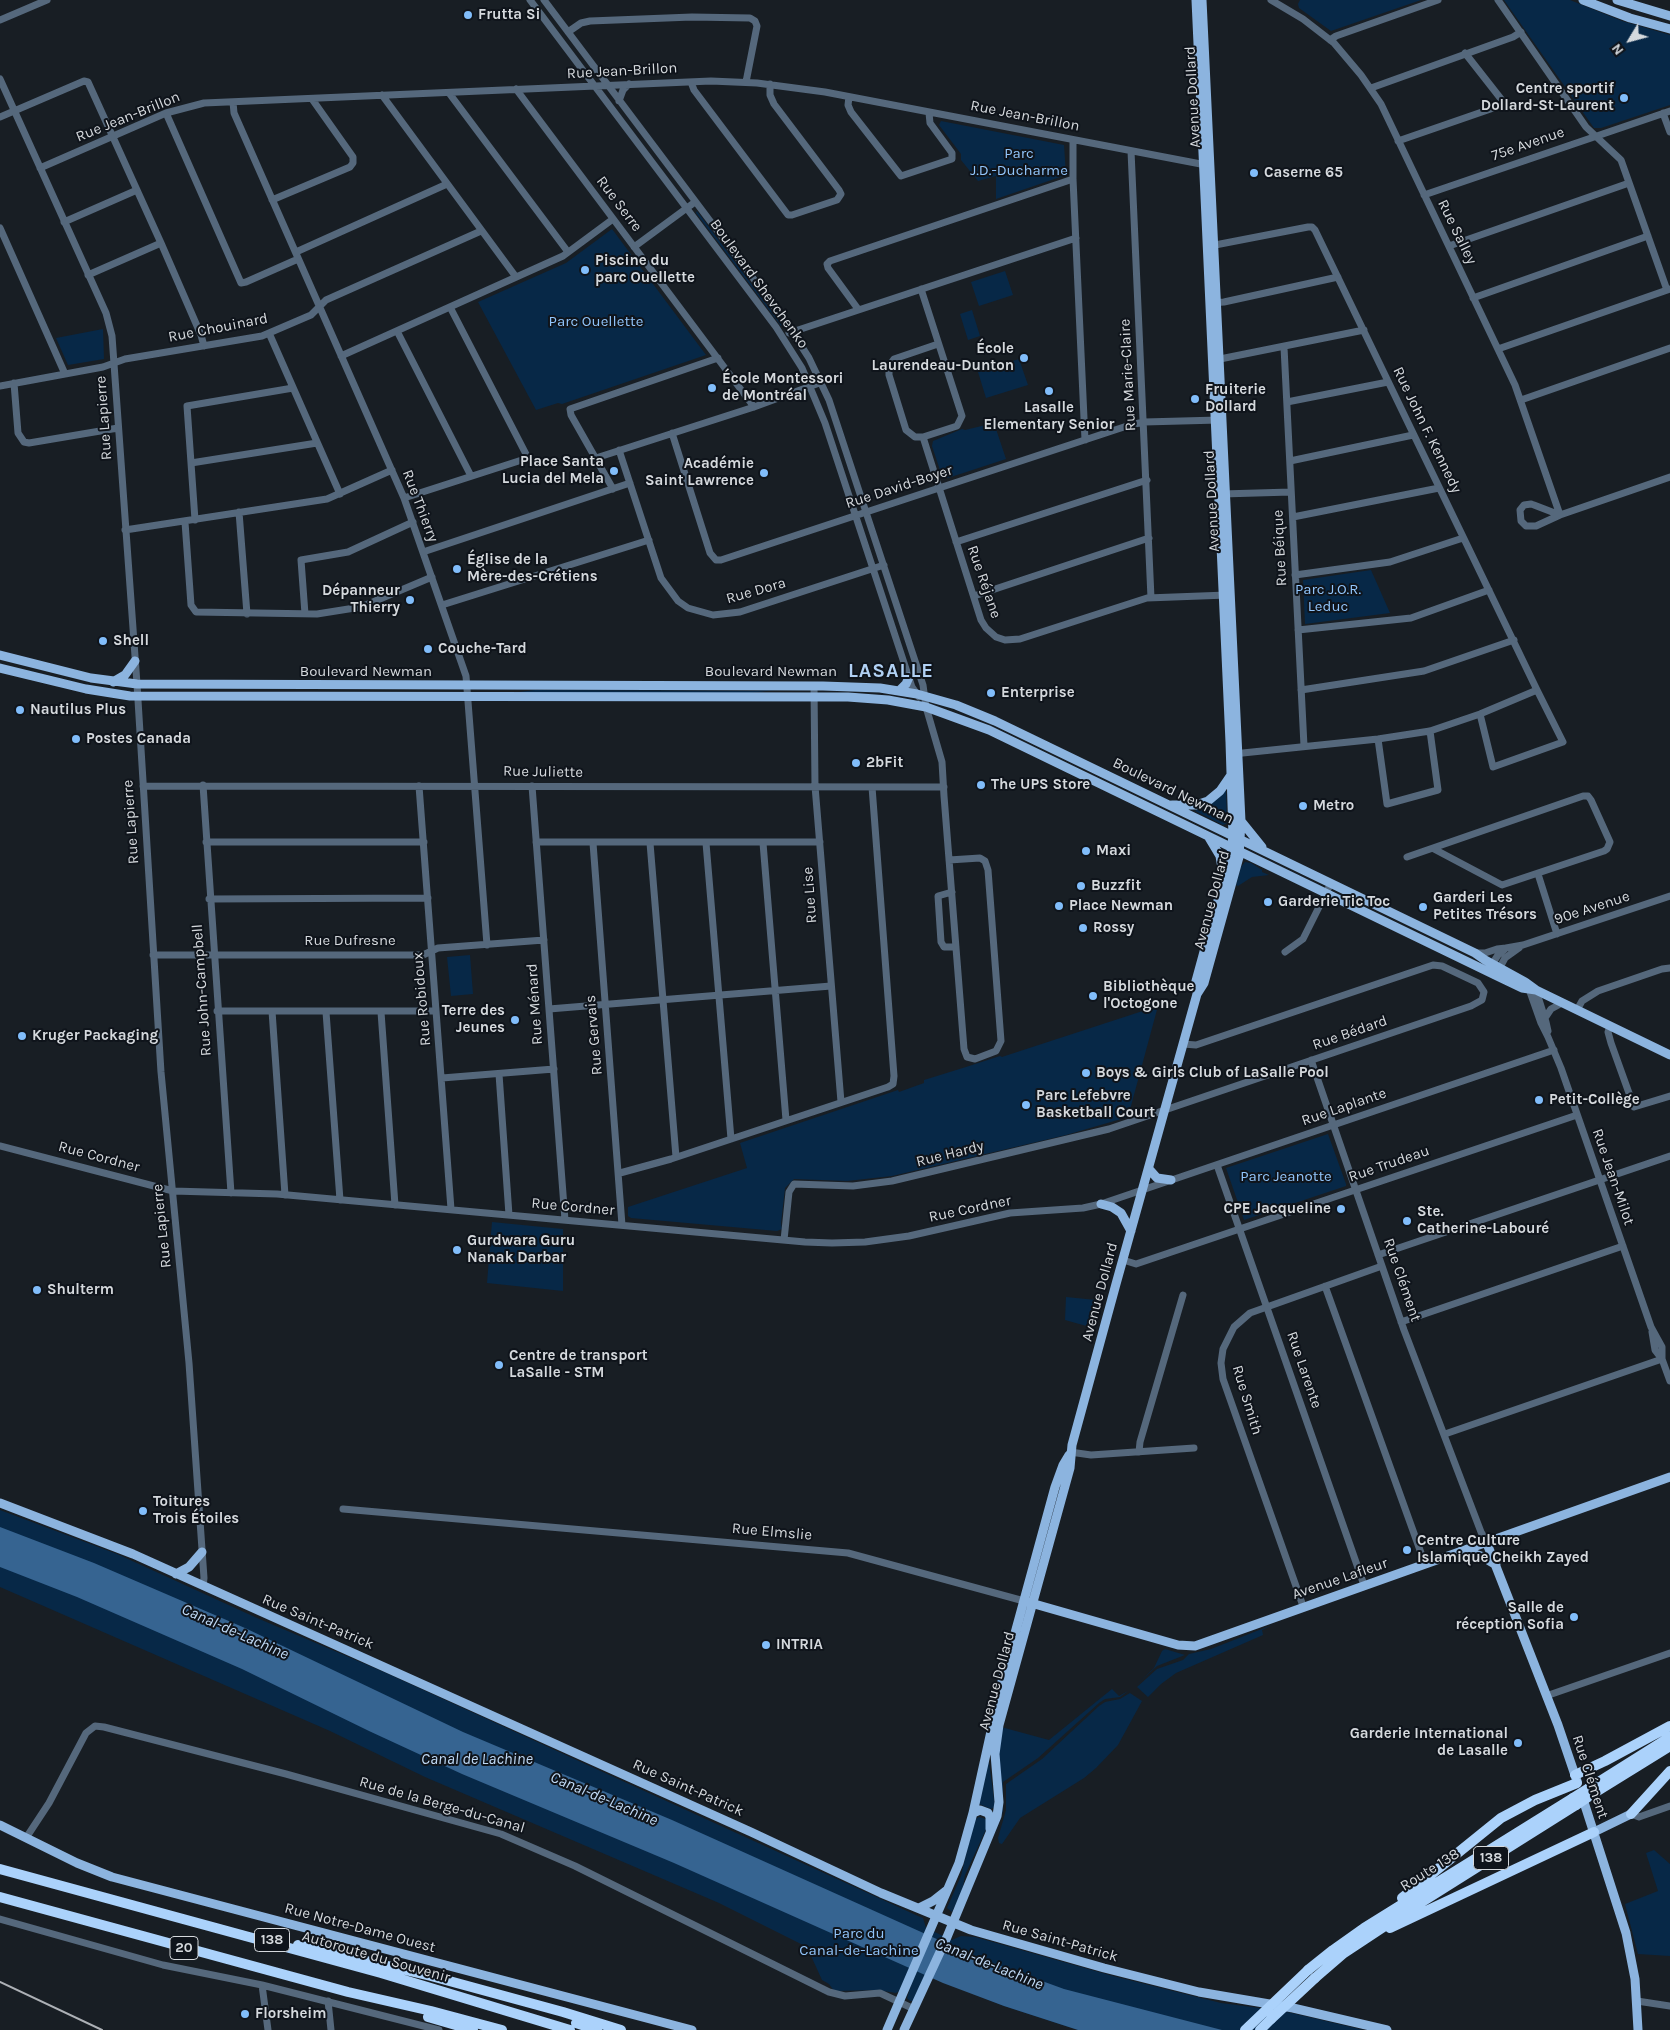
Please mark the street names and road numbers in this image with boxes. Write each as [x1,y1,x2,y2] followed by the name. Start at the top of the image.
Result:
[1181,46,1205,148] street label: Avenue Dollard
[566,59,678,83] street label: Rue Jean-Brillon
[73,88,183,146] street label: Rue Jean-Brillon
[969,97,1081,135] street label: Rue Jean-Brillon
[1489,123,1567,165] street label: 75e Avenue
[592,173,646,235] street label: Rue Serre
[1434,197,1480,267] street label: Rue Salley
[706,216,812,352] street label: Boulevard Shevchenko
[167,310,269,346] street label: Rue Chouinard
[1116,318,1140,432] street label: Rue Marie-Claire
[1389,364,1465,496] street label: Rue John F. Kennedy
[92,375,116,461] street label: Rue Lapierre
[1200,450,1224,552] street label: Avenue Dollard
[843,461,955,513] street label: Rue David-Boyer
[398,467,442,545] street label: Rue Thierry
[1269,509,1291,587] street label: Rue Béique
[963,543,1005,621] street label: Rue Réjane
[724,574,788,608] street label: Rue Dora
[300,663,432,681] street label: Boulevard Newman
[705,663,837,681] street label: Boulevard Newman
[1110,754,1236,828] street label: Boulevard Newman
[503,762,583,782] street label: Rue Juliette
[119,779,143,865] street label: Rue Lapierre
[1190,848,1234,952] street label: Avenue Dollard
[799,866,821,924] street label: Rue Lise
[1552,887,1632,929] street label: 90e Avenue
[188,923,216,1057] street label: Rue John-Campbell
[304,932,396,950] street label: Rue Dufresne
[409,951,435,1047] street label: Rue Robidoux
[523,963,547,1045] street label: Rue Ménard
[582,994,606,1076] street label: Rue Gervais
[1310,1012,1390,1054] street label: Rue Bédard
[1299,1084,1389,1130] street label: Rue Laplante
[1588,1126,1638,1228] street label: Rue Jean-Milot
[914,1137,986,1171] street label: Rue Hardy
[56,1138,142,1176] street label: Rue Cordner
[1346,1142,1432,1186] street label: Rue Trudeau
[149,1183,175,1269] street label: Rue Lapierre
[927,1192,1013,1226] street label: Rue Cordner
[531,1194,615,1220] street label: Rue Cordner
[1379,1236,1425,1324] street label: Rue Clément
[1078,1240,1122,1344] street label: Avenue Dollard
[1282,1329,1326,1411] street label: Rue Larente
[1228,1363,1266,1437] street label: Rue Smith
[731,1520,813,1544] street label: Rue Elmslie
[1290,1554,1390,1604] street label: Avenue Lafleur
[259,1590,377,1654] street label: Rue Saint-Patrick
[975,1629,1019,1733] street label: Avenue Dollard
[1568,1733,1612,1821] street label: Rue Clément
[630,1755,746,1821] street label: Rue Saint-Patrick
[357,1773,527,1837] street label: Rue de la Berge-du-Canal
[1397,1845,1463,1895] street label: Route 138
[1474,1846,1508,1870] road number: 138
[283,1899,437,1957] street label: Rue Notre-Dame Ouest
[1000,1916,1120,1966] street label: Rue Saint-Patrick
[300,1927,452,1987] street label: Autoroute du Souvenir
[254,1928,290,1952] road number: 138
[170,1936,198,1960] road number: 20

